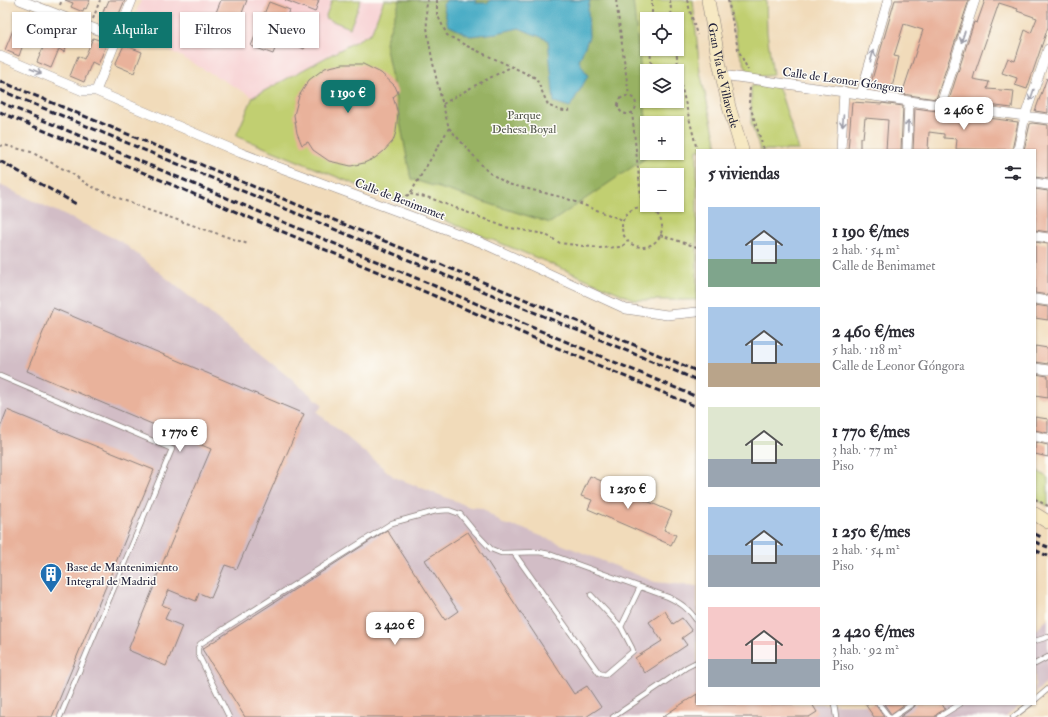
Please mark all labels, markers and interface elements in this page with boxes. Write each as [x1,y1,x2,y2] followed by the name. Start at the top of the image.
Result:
[12,12,91,48] chip: Comprar
[99,12,172,48] chip: Alquilar
[180,12,245,48] chip: Filtros
[253,12,319,48] chip: Nuevo
[640,12,684,212] map controls
[640,12,684,56] button: locate
[704,22,742,130] street label: Gran Vía de Villaverde
[959,30,966,43] one-way arrow
[868,50,876,63] one-way arrow
[640,64,684,108] button: layers
[781,65,906,97] street label: Calle de Leonor Góngora
[30,68,42,76] one-way arrow
[311,80,385,114] pin: 1 190 €
[330,85,366,101] text: 1 190 €
[1027,89,1035,101] one-way arrow
[927,97,1001,131] pin: 2 460 €
[944,102,984,118] text: 2 460 €
[492,108,556,137] park label: Parque Dehesa Boyal
[839,114,846,127] one-way arrow
[640,116,684,160] button: +
[904,120,912,133] one-way arrow
[1002,162,1024,184] icon: filters
[708,163,780,184] text: 5 viviendas
[640,168,684,212] button: −
[353,175,447,224] street label: Calle de Benimamet
[832,221,909,242] text: 1 190 €/mes
[740,223,788,271] icon: home
[832,242,899,258] text: 2 hab. · 54 m²
[832,258,935,274] text: Calle de Benimamet
[832,321,915,342] text: 2 460 €/mes
[740,323,788,371] icon: home
[832,342,901,358] text: 5 hab. · 118 m²
[832,358,965,374] text: Calle de Leonor Góngora
[143,419,217,453] pin: 1 770 €
[832,421,910,442] text: 1 770 €/mes
[740,423,788,471] icon: home
[162,424,198,440] text: 1 770 €
[832,442,897,458] text: 3 hab. · 77 m²
[832,458,854,474] text: Piso
[591,476,665,510] pin: 1 250 €
[610,481,646,497] text: 1 250 €
[832,521,910,542] text: 1 250 €/mes
[740,523,788,571] icon: home
[832,542,899,558] text: 2 hab. · 54 m²
[832,558,854,574] text: Piso
[66,560,178,589] place label: Base de Mantenimiento Integral de Madrid
[38,561,64,594] building icon: Base de Mantenimiento Integral de Madrid
[358,612,432,646] pin: 2 420 €
[375,617,415,633] text: 2 420 €
[832,621,915,642] text: 2 420 €/mes
[740,623,788,671] icon: home
[832,642,899,658] text: 3 hab. · 92 m²
[832,658,854,674] text: Piso

